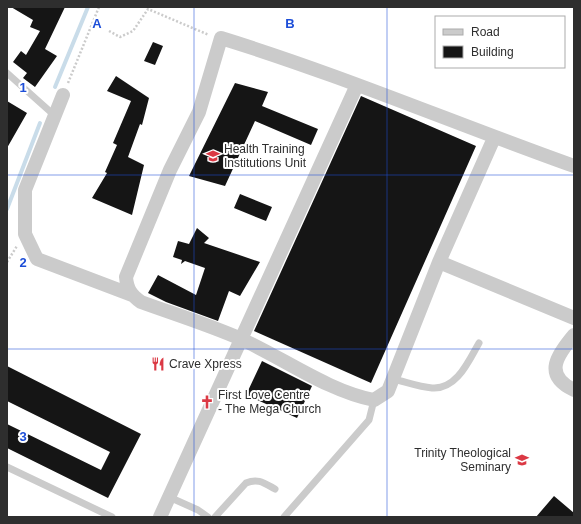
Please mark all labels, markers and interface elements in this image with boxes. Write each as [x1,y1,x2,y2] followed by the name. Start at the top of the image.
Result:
[92,16,102,31] text: A
[285,16,295,31] text: B
[435,16,565,68] legend
[471,25,500,39] text: Road
[471,45,514,59] text: Building
[19,80,27,95] text: 1
[224,142,307,170] place label: Health Training Institutions Unit
[205,148,221,164] school or university icon: Health Training Institutions Unit
[19,255,27,270] text: 2
[150,356,166,372] restaurant icon: Crave Xpress
[169,357,242,371] place label: Crave Xpress
[218,388,321,416] place label: First Love Centre - The Mega Church
[199,394,215,410] church icon: First Love Centre - The Mega Church
[19,429,27,444] text: 3
[414,446,511,474] place label: Trinity Theological Seminary
[514,452,530,468] school or university icon: Trinity Theological Seminary

